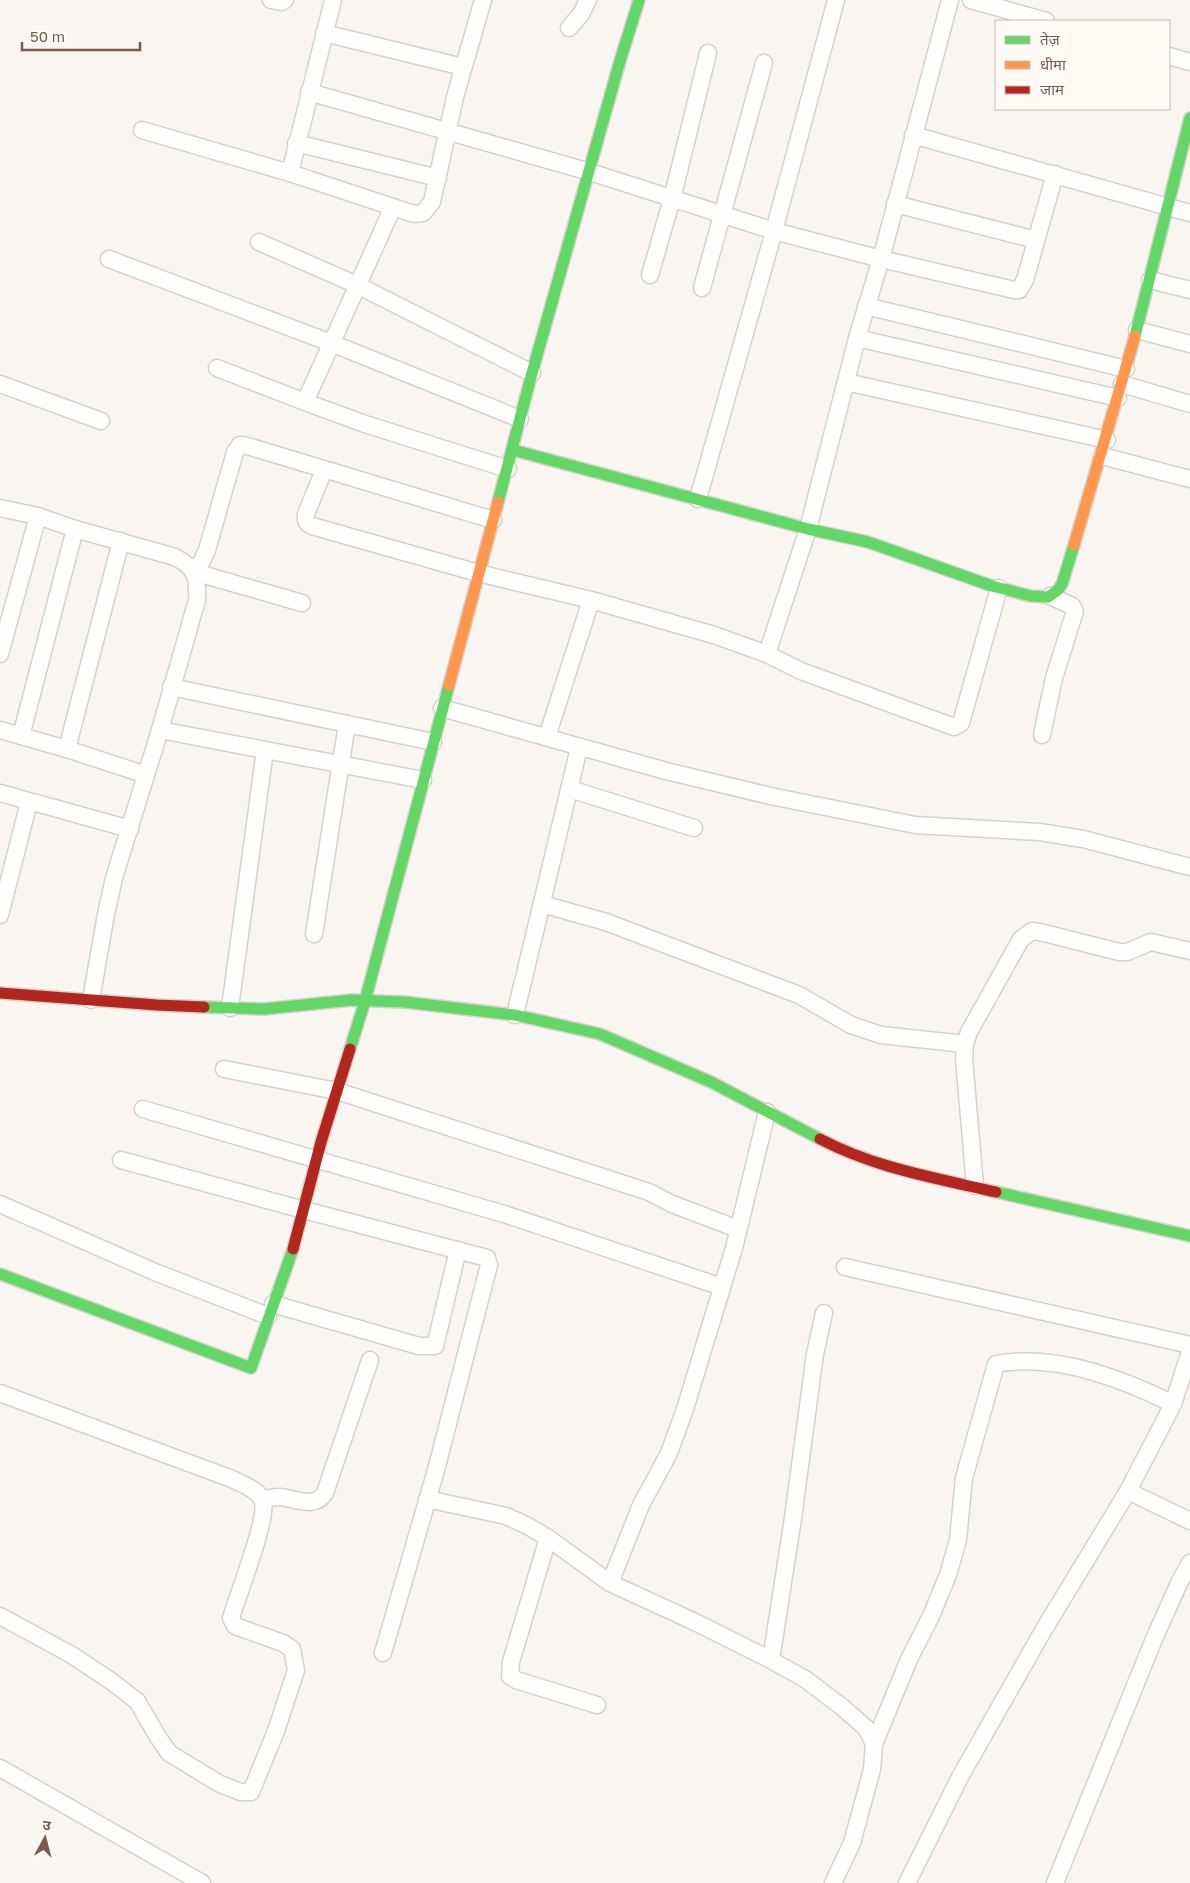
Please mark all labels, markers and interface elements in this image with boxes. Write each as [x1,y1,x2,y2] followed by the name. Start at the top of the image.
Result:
[22,20,140,52] scale bar
[995,20,1170,110] legend
[30,27,65,45] text: 50 m
[1040,30,1061,48] text: तेज़
[1040,55,1067,73] text: धीमा
[1040,80,1065,98] text: जाम
[20,1813,70,1863] north arrow
[42,1816,53,1834] text: उ

